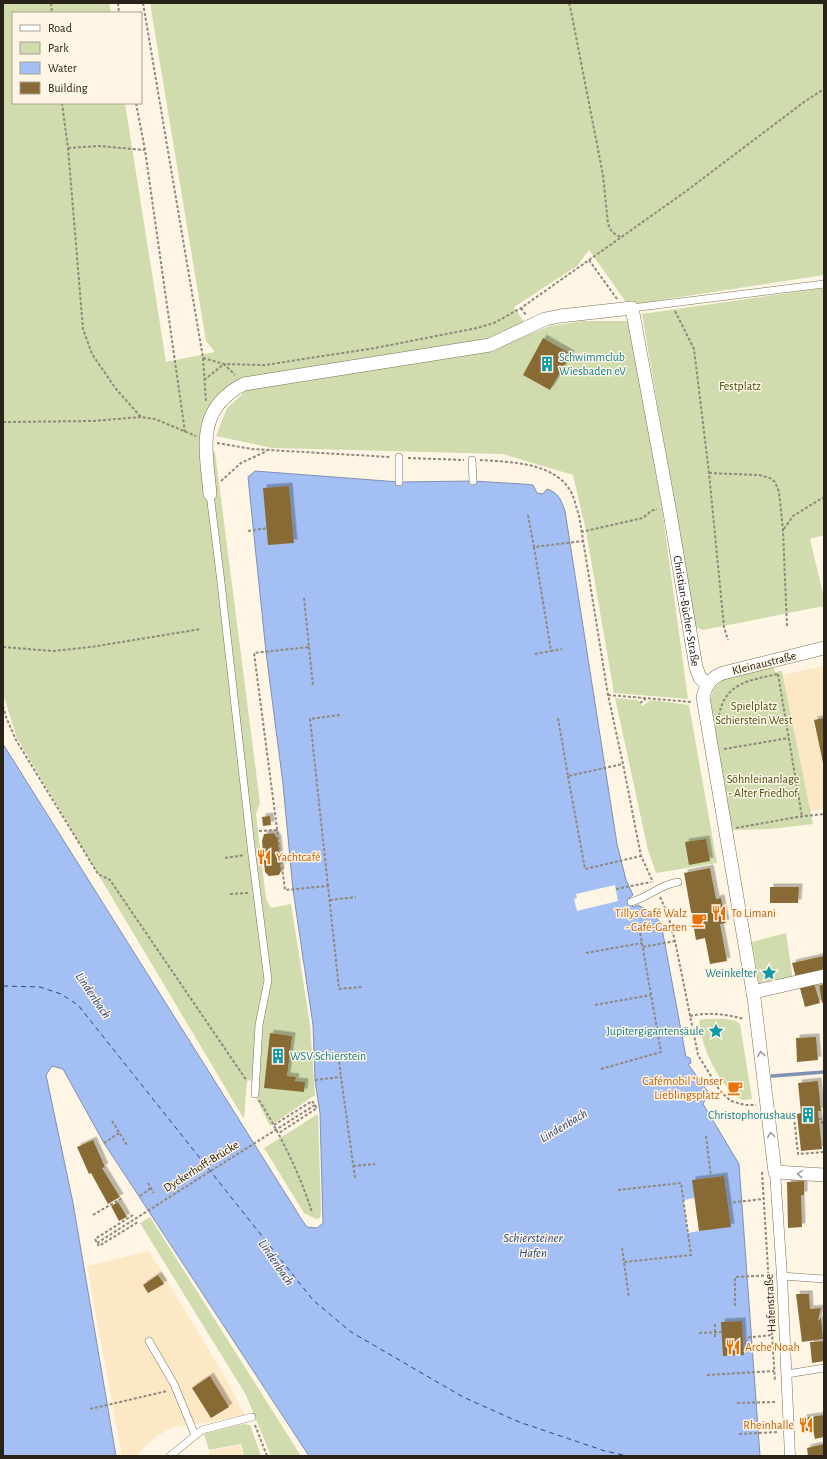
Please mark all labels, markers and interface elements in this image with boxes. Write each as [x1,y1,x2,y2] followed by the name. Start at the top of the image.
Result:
[12,12,142,104] legend
[48,22,72,34] text: Road
[48,42,69,54] text: Park
[48,62,77,74] text: Water
[48,82,88,94] text: Building
[559,351,626,377] place label: Schwimmclub Wiesbaden eV
[538,355,556,373] building icon: Schwimmclub Wiesbaden eV
[719,380,761,392] park label: Festplatz
[671,555,702,667] street label: Christian-Bücher-Straße
[731,649,797,677] street label: Kleinaustraße
[715,700,793,726] park label: Spielplatz Schierstein West
[727,773,799,799] park label: Söhnleinanlage - Alter Friedhof
[255,848,273,866] restaurant icon: Yachtcafé
[276,851,321,863] place label: Yachtcafé
[710,904,728,922] restaurant icon: To Limani
[615,907,687,933] place label: Tillys Café Walz - Café-Garten
[731,907,776,919] place label: To Limani
[690,911,708,929] cafe icon: Tillys Café Walz - Café-Garten
[760,964,778,982] place icon: Weinkelter
[705,967,757,979] place label: Weinkelter
[73,970,113,1021] water label: Lindenbach
[707,1022,725,1040] place icon: Jupitergigantensäule
[606,1025,704,1037] place label: Jupitergigantensäule
[269,1047,287,1065] building icon: WSV Schierstein
[290,1050,366,1062] place label: WSV Schierstein
[757,1051,766,1057] one-way arrow
[642,1075,723,1101] place label: Cafémobil "Unser Lieblingsplatz"
[726,1079,744,1097] cafe icon: Cafémobil "Unser Lieblingsplatz"
[799,1106,817,1124] building icon: Christophorushaus
[538,1107,590,1145] water label: Lindenbach
[708,1109,796,1121] place label: Christophorushaus
[767,1132,776,1138] one-way arrow
[161,1138,241,1195] street label: Dyckerhoff-Brücke
[797,1169,803,1178] one-way arrow
[503,1232,563,1260] water label: Schiersteiner Hafen
[256,1237,296,1288] water label: Lindenbach
[762,1274,778,1332] street label: Hafenstraße
[724,1338,742,1356] restaurant icon: Arche Noah
[745,1341,800,1353] place label: Arche Noah
[797,1416,815,1434] restaurant icon: Rheinhalle
[743,1419,794,1431] place label: Rheinhalle

